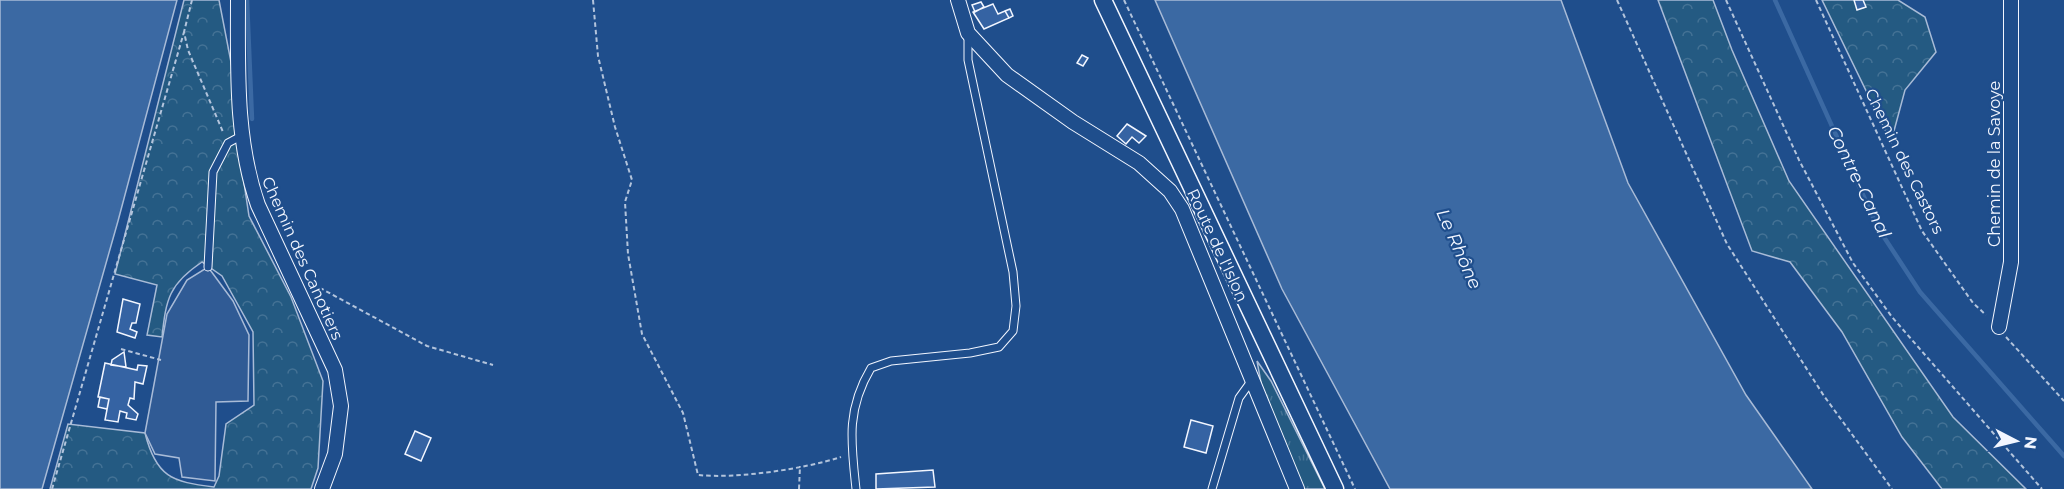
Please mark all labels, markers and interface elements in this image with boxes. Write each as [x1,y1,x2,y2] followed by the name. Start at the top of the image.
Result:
[1985,81,2004,247] street label: Chemin de la Savoye
[1861,85,1948,237] street label: Chemin des Castors
[1822,122,1896,242] water label: Contre-Canal
[258,174,347,343] street label: Chemin des Canotiers
[1183,186,1252,305] street label: Route de l'Islon
[1432,205,1487,293] water label: Le Rhône
[1986,411,2046,471] north arrow
[2020,435,2041,450] text: N

